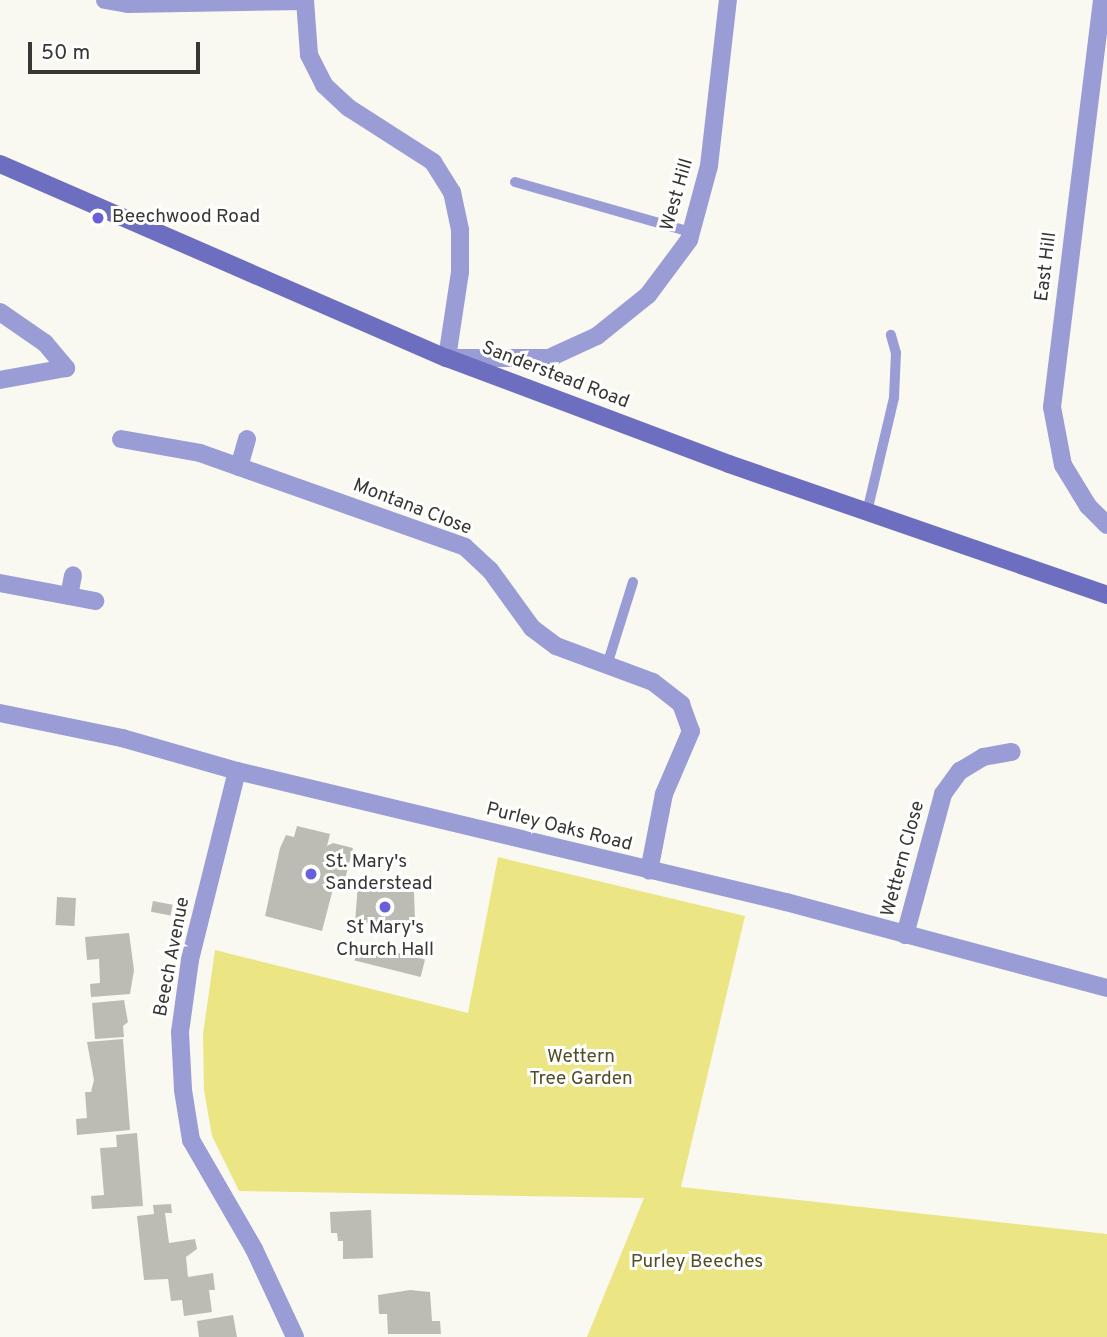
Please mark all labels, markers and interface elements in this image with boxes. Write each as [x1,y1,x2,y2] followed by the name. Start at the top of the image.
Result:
[32,28,203,72] scale bar
[41,40,90,67] text: 50 m
[657,156,699,234] street label: West Hill
[112,207,260,229] place label: Beechwood Road
[90,210,106,226] marker: Beechwood Road
[1031,231,1063,303] street label: East Hill
[478,337,632,415] street label: Sanderstead Road
[349,475,475,541] street label: Montana Close
[484,799,634,857] street label: Purley Oaks Road
[878,799,930,919] street label: Wettern Close
[325,852,433,896] place label: St. Mary's Sanderstead
[303,866,319,882] marker: St. Mary's Sanderstead
[150,895,196,1019] street label: Beech Avenue
[377,899,393,915] marker: St Mary's Church Hall
[336,918,434,962] place label: St Mary's Church Hall
[529,1047,633,1091] park label: Wettern Tree Garden
[631,1252,763,1274] park label: Purley Beeches

